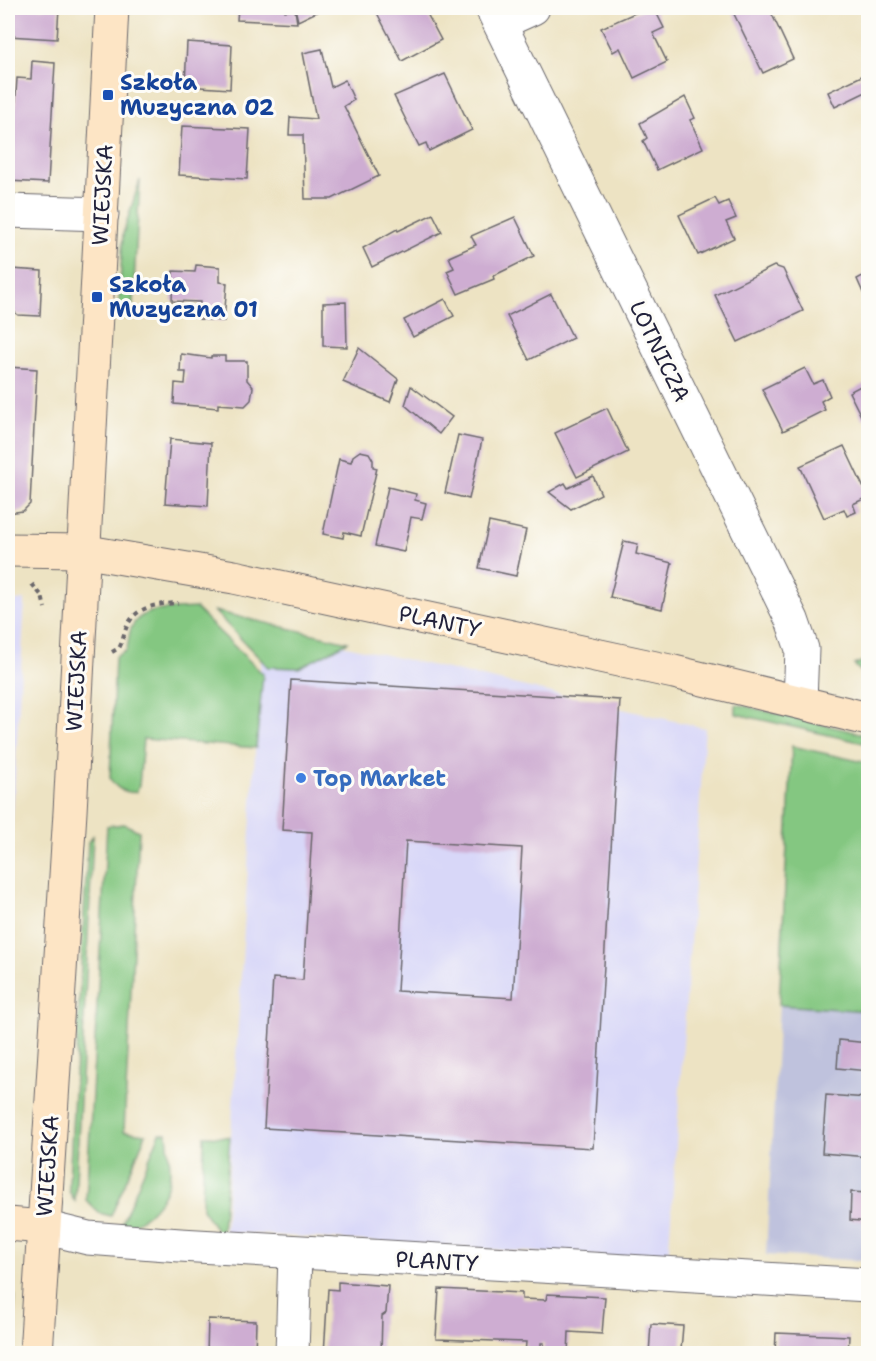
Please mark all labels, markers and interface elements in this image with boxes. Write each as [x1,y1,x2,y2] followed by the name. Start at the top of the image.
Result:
[120,68,274,122] place label: Szkoła Muzyczna 02
[101,88,115,102] marker: Szkoła Muzyczna 02
[85,144,120,246] street label: WIEJSKA
[109,270,258,324] place label: Szkoła Muzyczna 01
[90,290,104,304] marker: Szkoła Muzyczna 01
[623,296,697,407] street label: LOTNICZA
[396,599,484,644] street label: PLANTY
[59,630,94,732] street label: WIEJSKA
[313,764,446,793] place label: Top Market
[294,771,308,785] marker: Top Market
[29,1114,66,1218] street label: WIEJSKA
[395,1245,479,1278] street label: PLANTY

